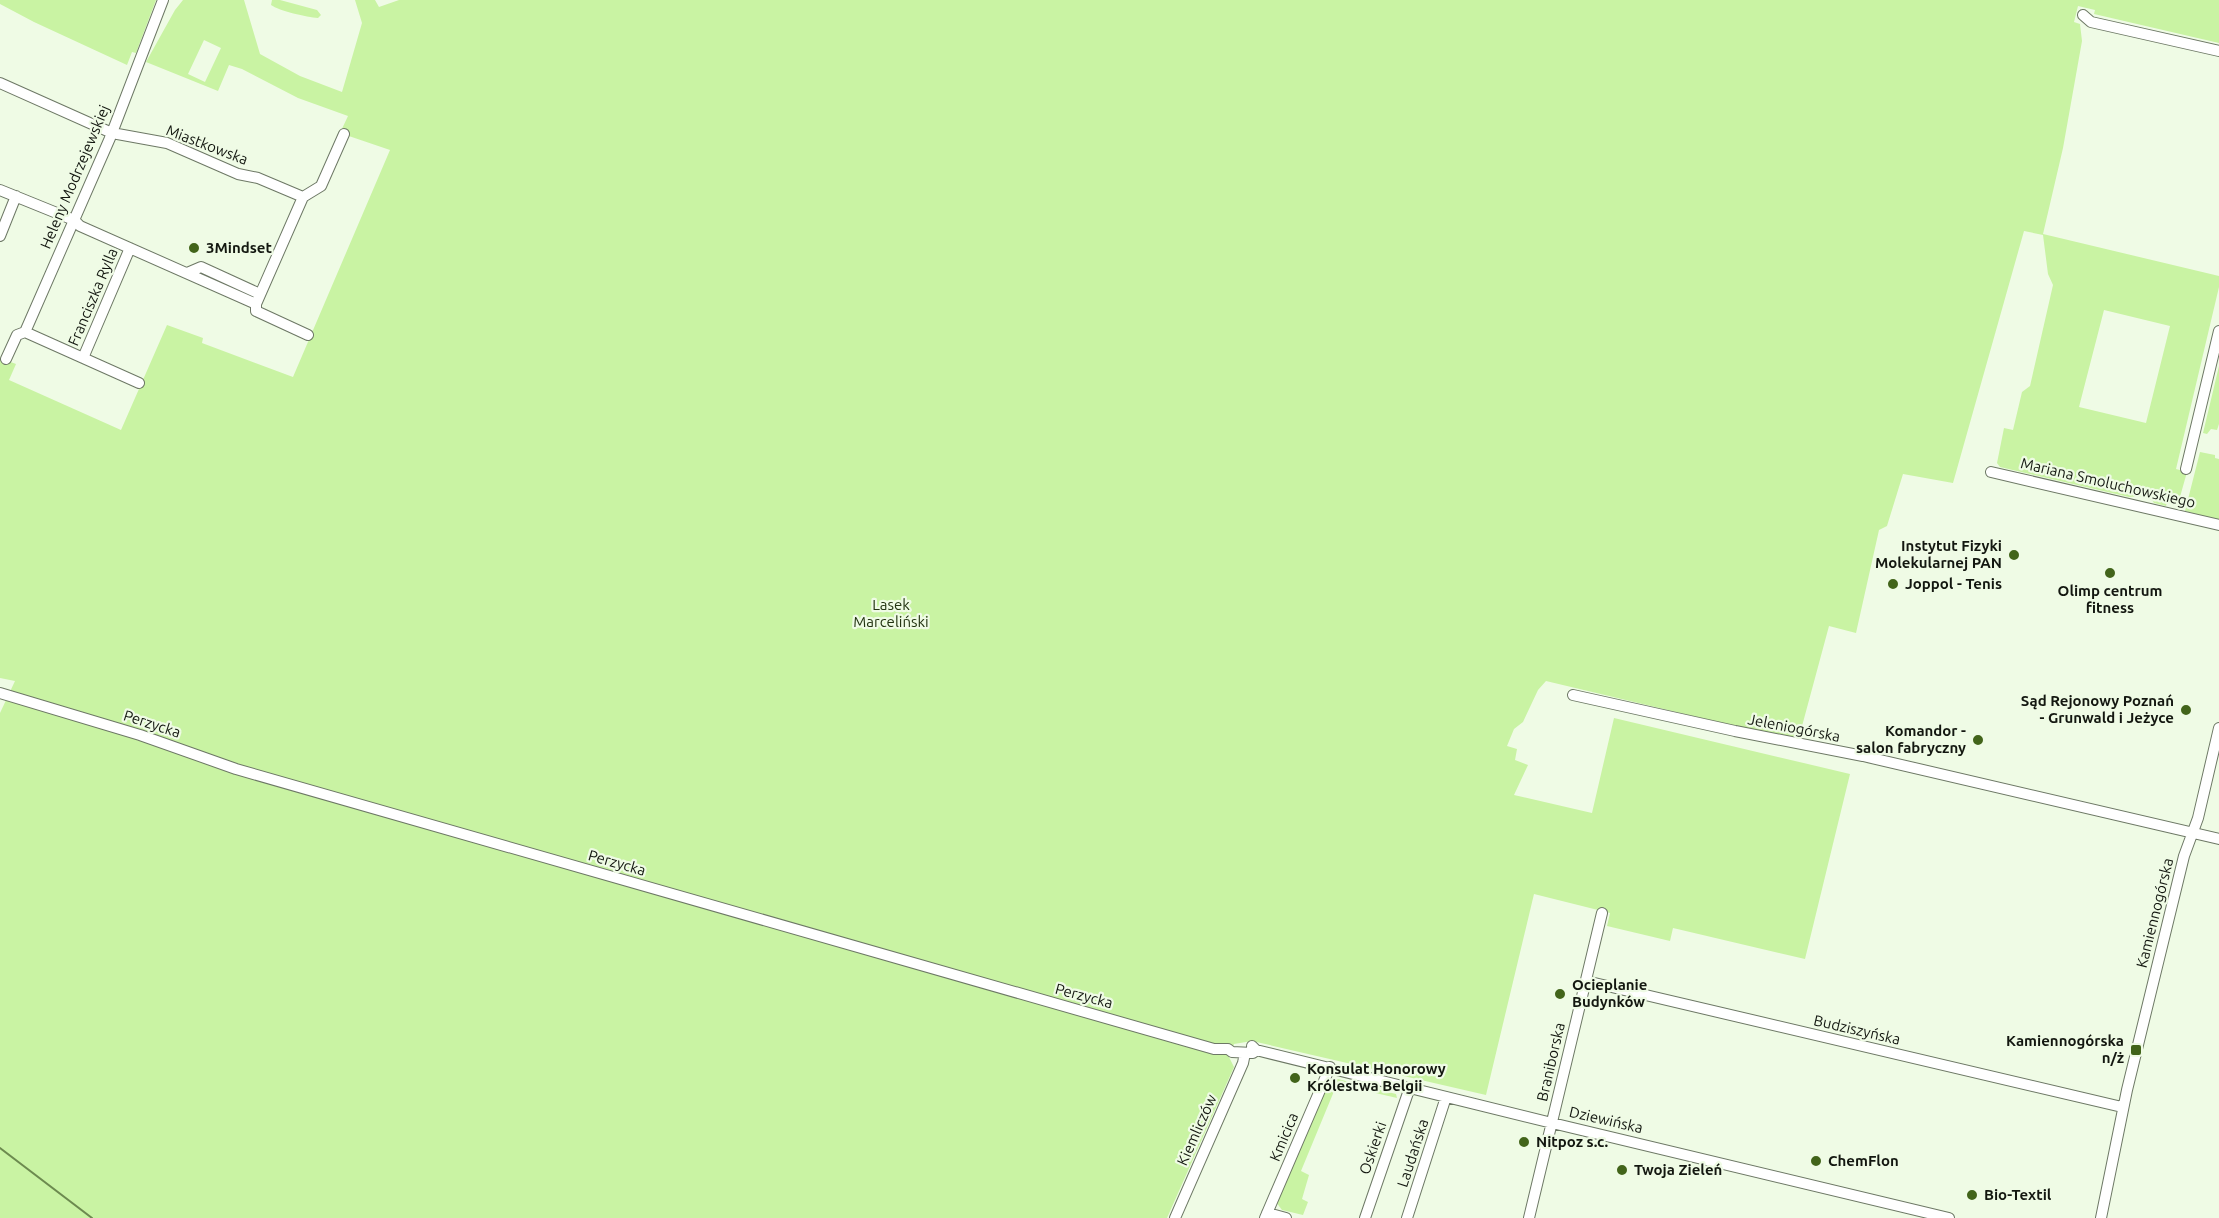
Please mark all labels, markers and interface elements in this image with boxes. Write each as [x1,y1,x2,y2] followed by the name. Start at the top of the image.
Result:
[37,102,113,251] street label: Heleny Modrzejewskiej
[164,121,250,168] street label: Miastkowska
[206,239,272,256] place label: 3Mindset
[187,241,201,255] marker: 3Mindset
[64,245,121,348] street label: Franciszka Rylla
[2019,454,2197,511] street label: Mariana Smoluchowskiego
[1875,537,2002,571] place label: Instytut Fizyki Molekularnej PAN
[2007,548,2021,562] marker: Instytut Fizyki Molekularnej PAN
[2103,566,2117,580] marker: Olimp centrum fitness
[1905,575,2002,592] place label: Joppol - Tenis
[1886,577,1900,591] marker: Joppol - Tenis
[2058,582,2162,616] place label: Olimp centrum fitness
[853,596,929,630] park label: Lasek Marceliński
[2021,692,2174,726] place label: Sąd Rejonowy Poznań - Grunwald i Jeżyce
[2179,703,2193,717] marker: Sąd Rejonowy Poznań - Grunwald i Jeżyce
[121,706,183,741] street label: Perzycka
[1746,710,1842,745] street label: Jeleniogórska
[1856,722,1966,756] place label: Komandor - salon fabryczny
[1971,733,1985,747] marker: Komandor - salon fabryczny
[586,846,648,879] street label: Perzycka
[2133,856,2176,970] street label: Kamiennogórska
[1572,976,1647,1010] place label: Ocieplanie Budynków
[1053,980,1115,1011] street label: Perzycka
[1553,987,1567,1001] marker: Ocieplanie Budynków
[1812,1011,1902,1048] street label: Budziszyńska
[1533,1021,1568,1103] street label: Braniborska
[2006,1032,2124,1066] place label: Kamiennogórska n/ż
[2129,1043,2143,1057] marker: Kamiennogórska n/ż
[1307,1060,1446,1094] place label: Konsulat Honorowy Królestwa Belgii
[1288,1071,1302,1085] marker: Konsulat Honorowy Królestwa Belgii
[1173,1091,1220,1168] street label: Kiemliczów
[1568,1103,1645,1136] street label: Dziewińska
[1266,1110,1301,1164] street label: Kmicica
[1394,1117,1432,1189] street label: Laudańska
[1356,1119,1389,1176] street label: Oskierki
[1536,1133,1609,1150] place label: Nitpoz s.c.
[1517,1135,1531,1149] marker: Nitpoz s.c.
[1828,1152,1899,1169] place label: ChemFlon
[1809,1154,1823,1168] marker: ChemFlon
[1634,1161,1722,1178] place label: Twoja Zieleń
[1615,1163,1629,1177] marker: Twoja Zieleń
[1984,1186,2052,1203] place label: Bio-Textil
[1965,1188,1979,1202] marker: Bio-Textil

